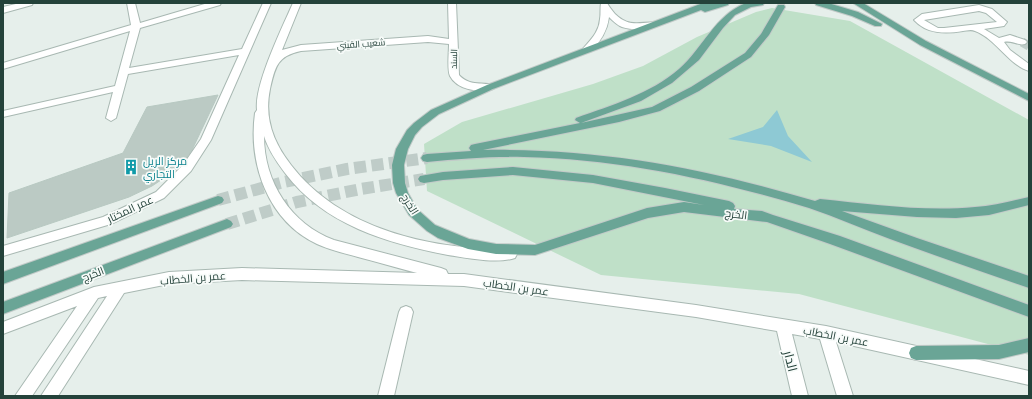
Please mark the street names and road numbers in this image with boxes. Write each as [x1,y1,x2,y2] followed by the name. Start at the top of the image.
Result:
[336,36,386,53] street label: شعيب القيني
[448,49,459,69] street label: السند
[397,191,421,218] street label: الخرج
[104,193,155,226] street label: عمر المختار
[724,207,748,223] street label: الخرج
[80,264,106,285] street label: الخرج
[160,269,226,288] street label: عمر بن الخطاب
[482,276,550,299] street label: عمر بن الخطاب
[802,324,870,349] street label: عمر بن الخطاب
[780,348,800,373] street label: الدار

